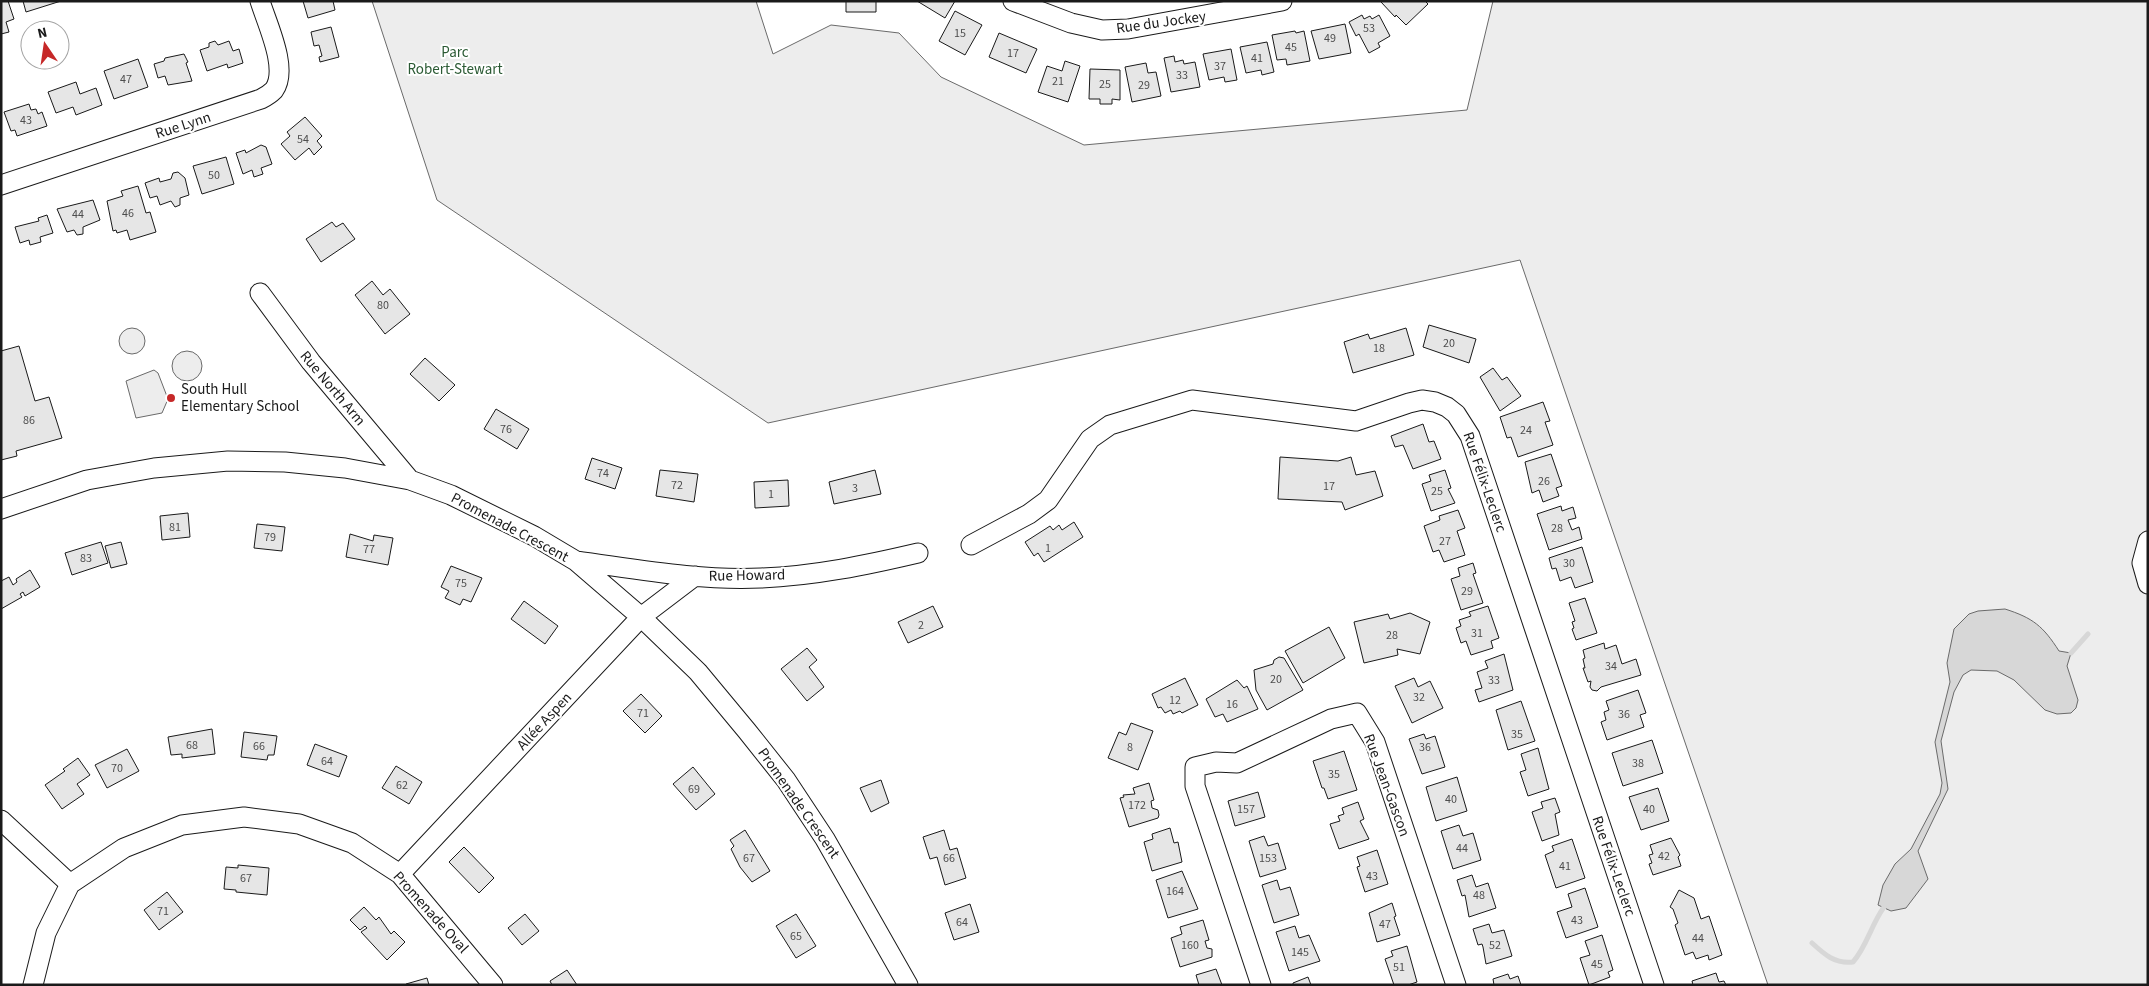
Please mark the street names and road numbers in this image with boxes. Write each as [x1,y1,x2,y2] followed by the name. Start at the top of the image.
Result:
[1115,6,1207,39] street label: Rue du Jockey
[153,107,214,144] street label: Rue Lynn
[295,346,370,430] street label: Rue North Arm
[1458,429,1512,535] street label: Rue Félix-Leclerc
[447,487,572,567] street label: Promenade Crescent
[709,564,785,587] street label: Rue Howard
[512,688,577,755] street label: Allée Aspen
[1358,731,1415,839] street label: Rue Jean-Gascon
[753,744,845,863] street label: Promenade Crescent
[1587,813,1641,919] street label: Rue Félix-Leclerc
[388,867,473,958] street label: Promenade Oval

